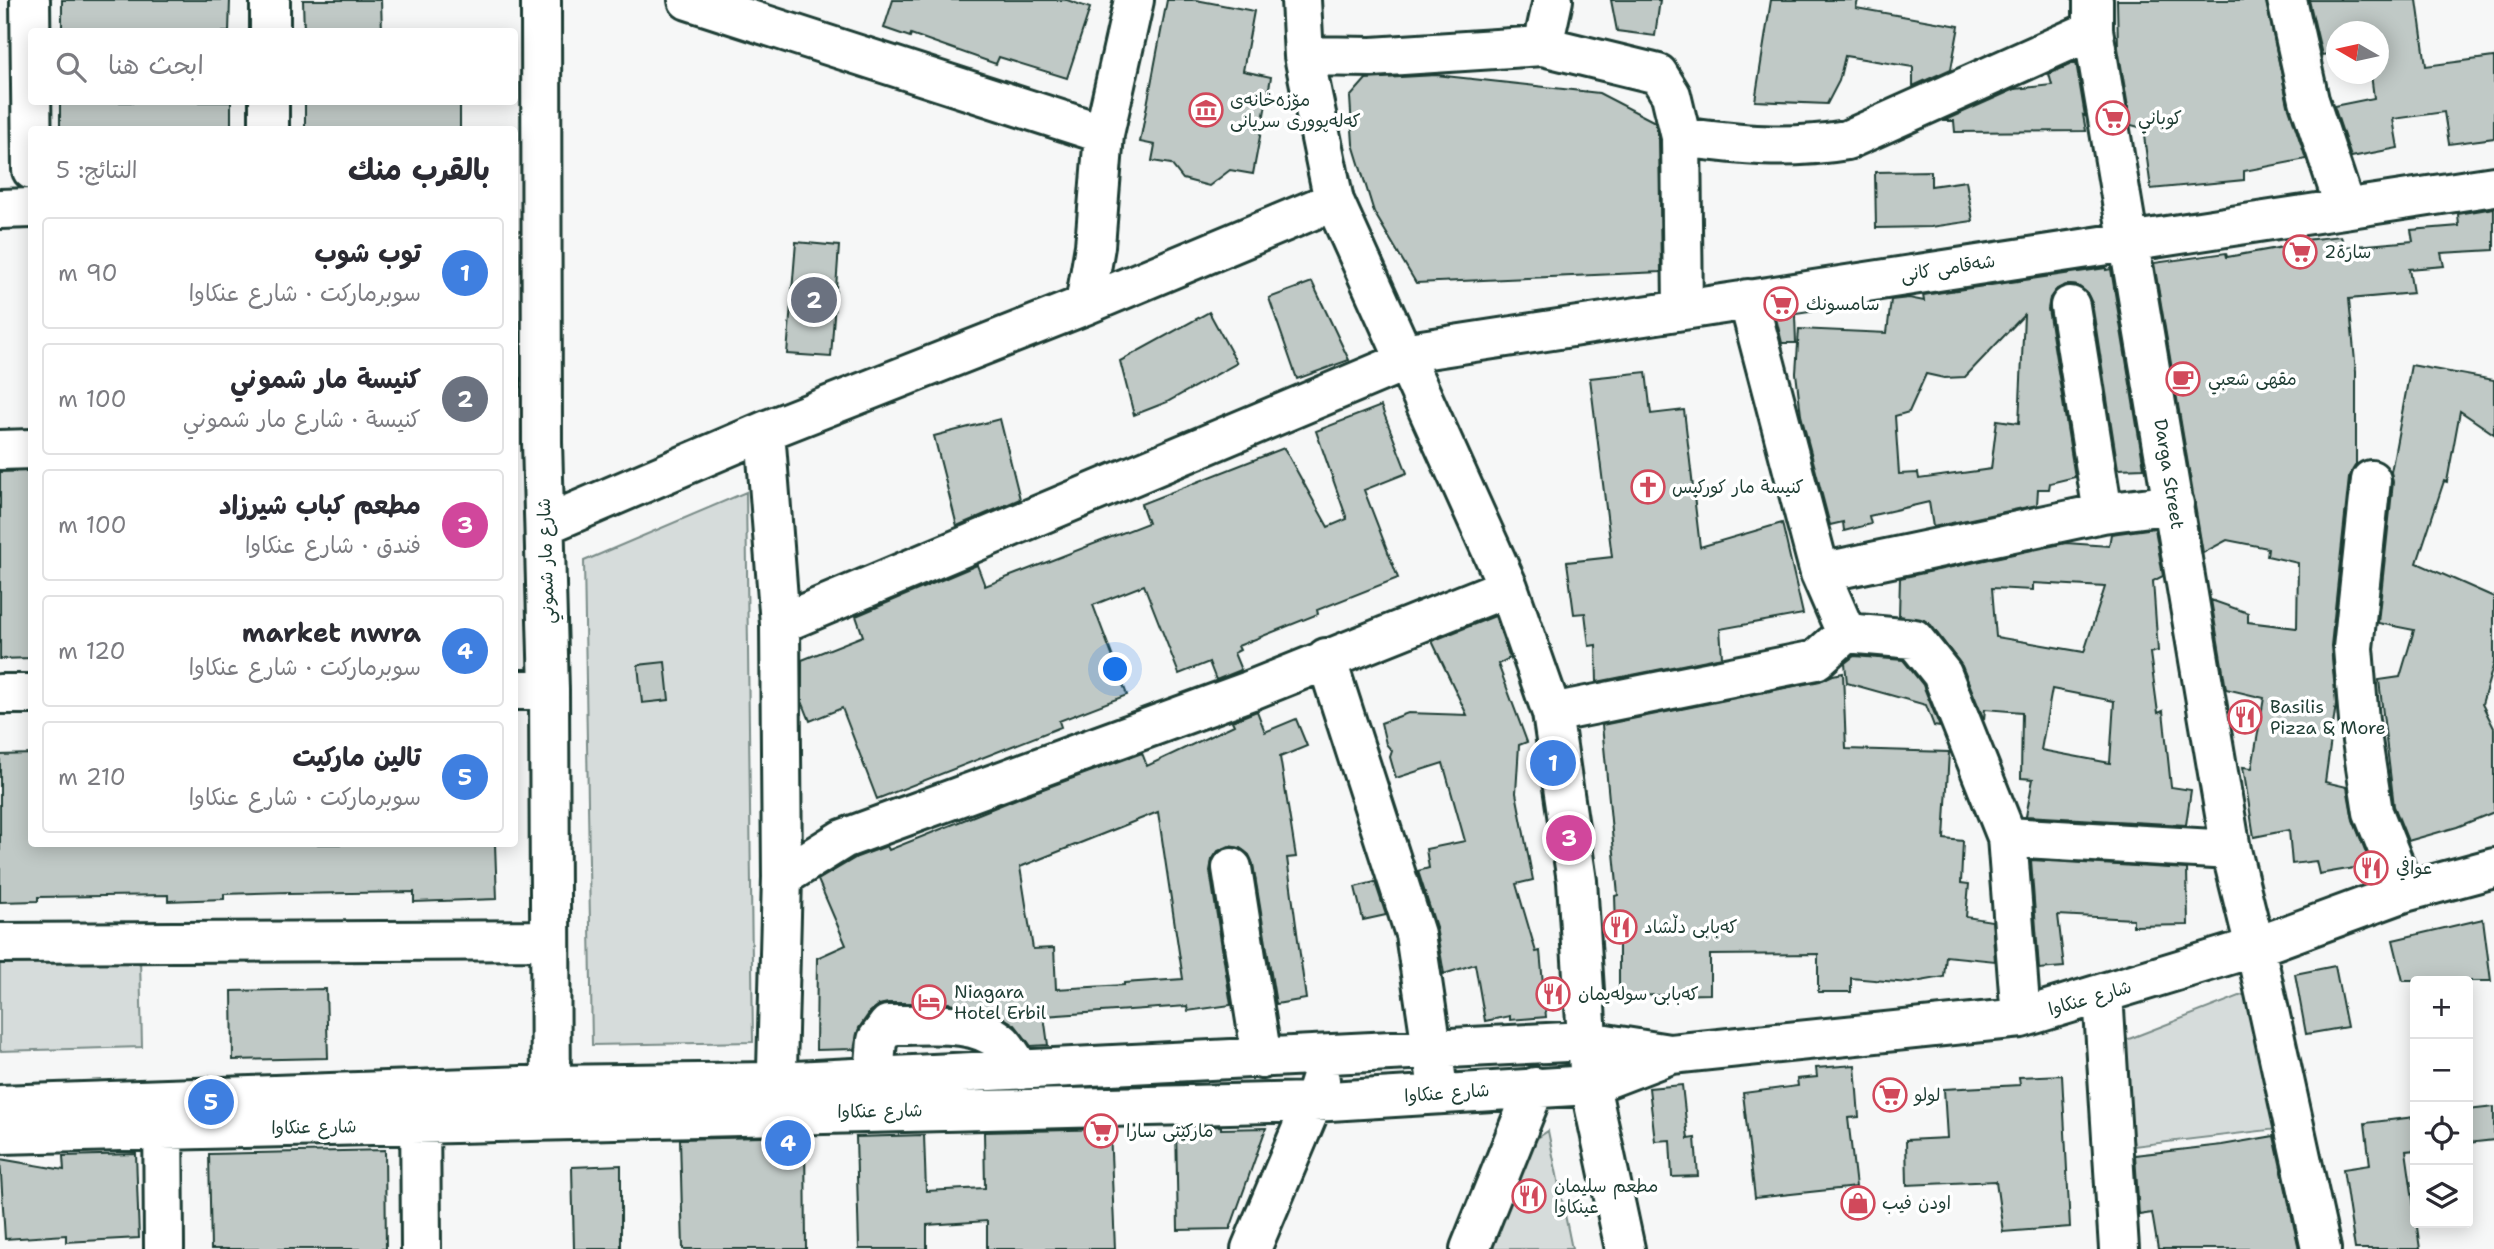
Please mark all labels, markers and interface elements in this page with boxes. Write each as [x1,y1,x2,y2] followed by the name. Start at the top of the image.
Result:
[2326,21,2389,84] north arrow
[28,28,518,105] search box
[108,47,204,82] text: ابحث هنا
[52,48,90,86] icon: search
[1230,88,1361,133] place label: مۆزەخانەی کەلەپووری سریانی
[1187,91,1225,129] museum icon: مۆزەخانەی کەلەپووری سریانی
[2094,99,2132,137] supermarket icon: كوباني
[2138,106,2182,134] place label: كوباني
[348,149,490,190] text: بالقرب منك
[56,155,137,185] text: النتائج: 5
[2281,233,2319,271] supermarket icon: سارة2
[315,235,421,270] text: توب شوب
[2324,240,2371,264] place label: سارة2
[1899,249,1997,287] street label: شەقامی کانی
[58,258,118,288] text: 90 m
[460,258,470,288] text: 1
[791,274,837,326] pin: 2
[189,278,421,308] text: سوبرماركت · شارع عنكاوا
[1762,285,1800,323] supermarket icon: سامسونك
[1806,292,1880,316] place label: سامسونك
[2164,360,2202,398] cafe icon: مقهى شعبي
[230,361,421,396] text: كنيسة مار شموني
[2208,367,2297,395] place label: مقهى شعبي
[58,384,127,414] text: 100 m
[457,384,473,414] text: 2
[183,404,421,434] text: كنيسة · شارع مار شموني
[2148,417,2190,531] street label: Darga Street
[1629,468,1667,506] church icon: كنيسة مار كوركيس
[1672,475,1804,499] place label: كنيسة مار كوركيس
[219,487,421,522] text: مطعم كباب شيرزاد
[532,497,564,624] street label: شارع مار شموني
[58,510,127,540] text: 100 m
[457,510,473,540] text: 3
[245,530,421,560] text: فندق · شارع عنكاوا
[242,615,421,650] text: market nwra
[58,636,126,666] text: 120 m
[457,636,473,666] text: 4
[189,652,421,682] text: سوبرماركت · شارع عنكاوا
[1098,652,1132,686] your location
[2270,695,2386,740] place label: Basilis Pizza & More
[2226,698,2264,736] restaurant icon: Basilis Pizza & More
[1530,737,1576,789] pin: 1
[292,739,421,774] text: تالين ماركيت
[58,762,126,792] text: 210 m
[458,762,472,792] text: 5
[189,782,421,812] text: سوبرماركت · شارع عنكاوا
[1546,812,1592,864] pin: 3
[2352,849,2390,887] restaurant icon: عوافي
[2396,856,2432,881] place label: عوافي
[1601,908,1639,946] restaurant icon: کەبابی دڵشاد
[1644,914,1738,939] place label: کەبابی دڵشاد
[1534,975,1572,1013] restaurant icon: کەبابی سولەیمان
[2046,975,2134,1021] street label: شارع عنكاوا
[2410,976,2473,1228] map controls
[2410,976,2473,1039] button: +
[954,980,1047,1025] place label: Niagara Hotel Erbil
[1578,982,1699,1006] place label: کەبابی سولەیمان
[910,983,948,1021] hotel icon: Niagara Hotel Erbil
[2410,1039,2473,1102] button: −
[188,1076,234,1128] pin: 5
[1871,1076,1909,1114] supermarket icon: لولو
[1404,1078,1490,1108] street label: شارع عنكاوا
[1913,1083,1941,1107] place label: لولو
[837,1098,923,1124] street label: شارع عنكاوا
[2410,1102,2473,1165] button: locate
[1082,1112,1120,1150] supermarket icon: مارکێتی سارا
[271,1114,357,1140] street label: شارع عنكاوا
[765,1117,811,1169] pin: 4
[1126,1119,1214,1143] place label: مارکێتی سارا
[2410,1165,2473,1228] button: layers
[1554,1174,1658,1219] place label: مطعم سليمان عينكاوا
[1510,1177,1548,1215] restaurant icon: مطعم سليمان عينكاوا
[1839,1184,1877,1222] shop icon: اودن فيب
[1882,1191,1951,1215] place label: اودن فيب

